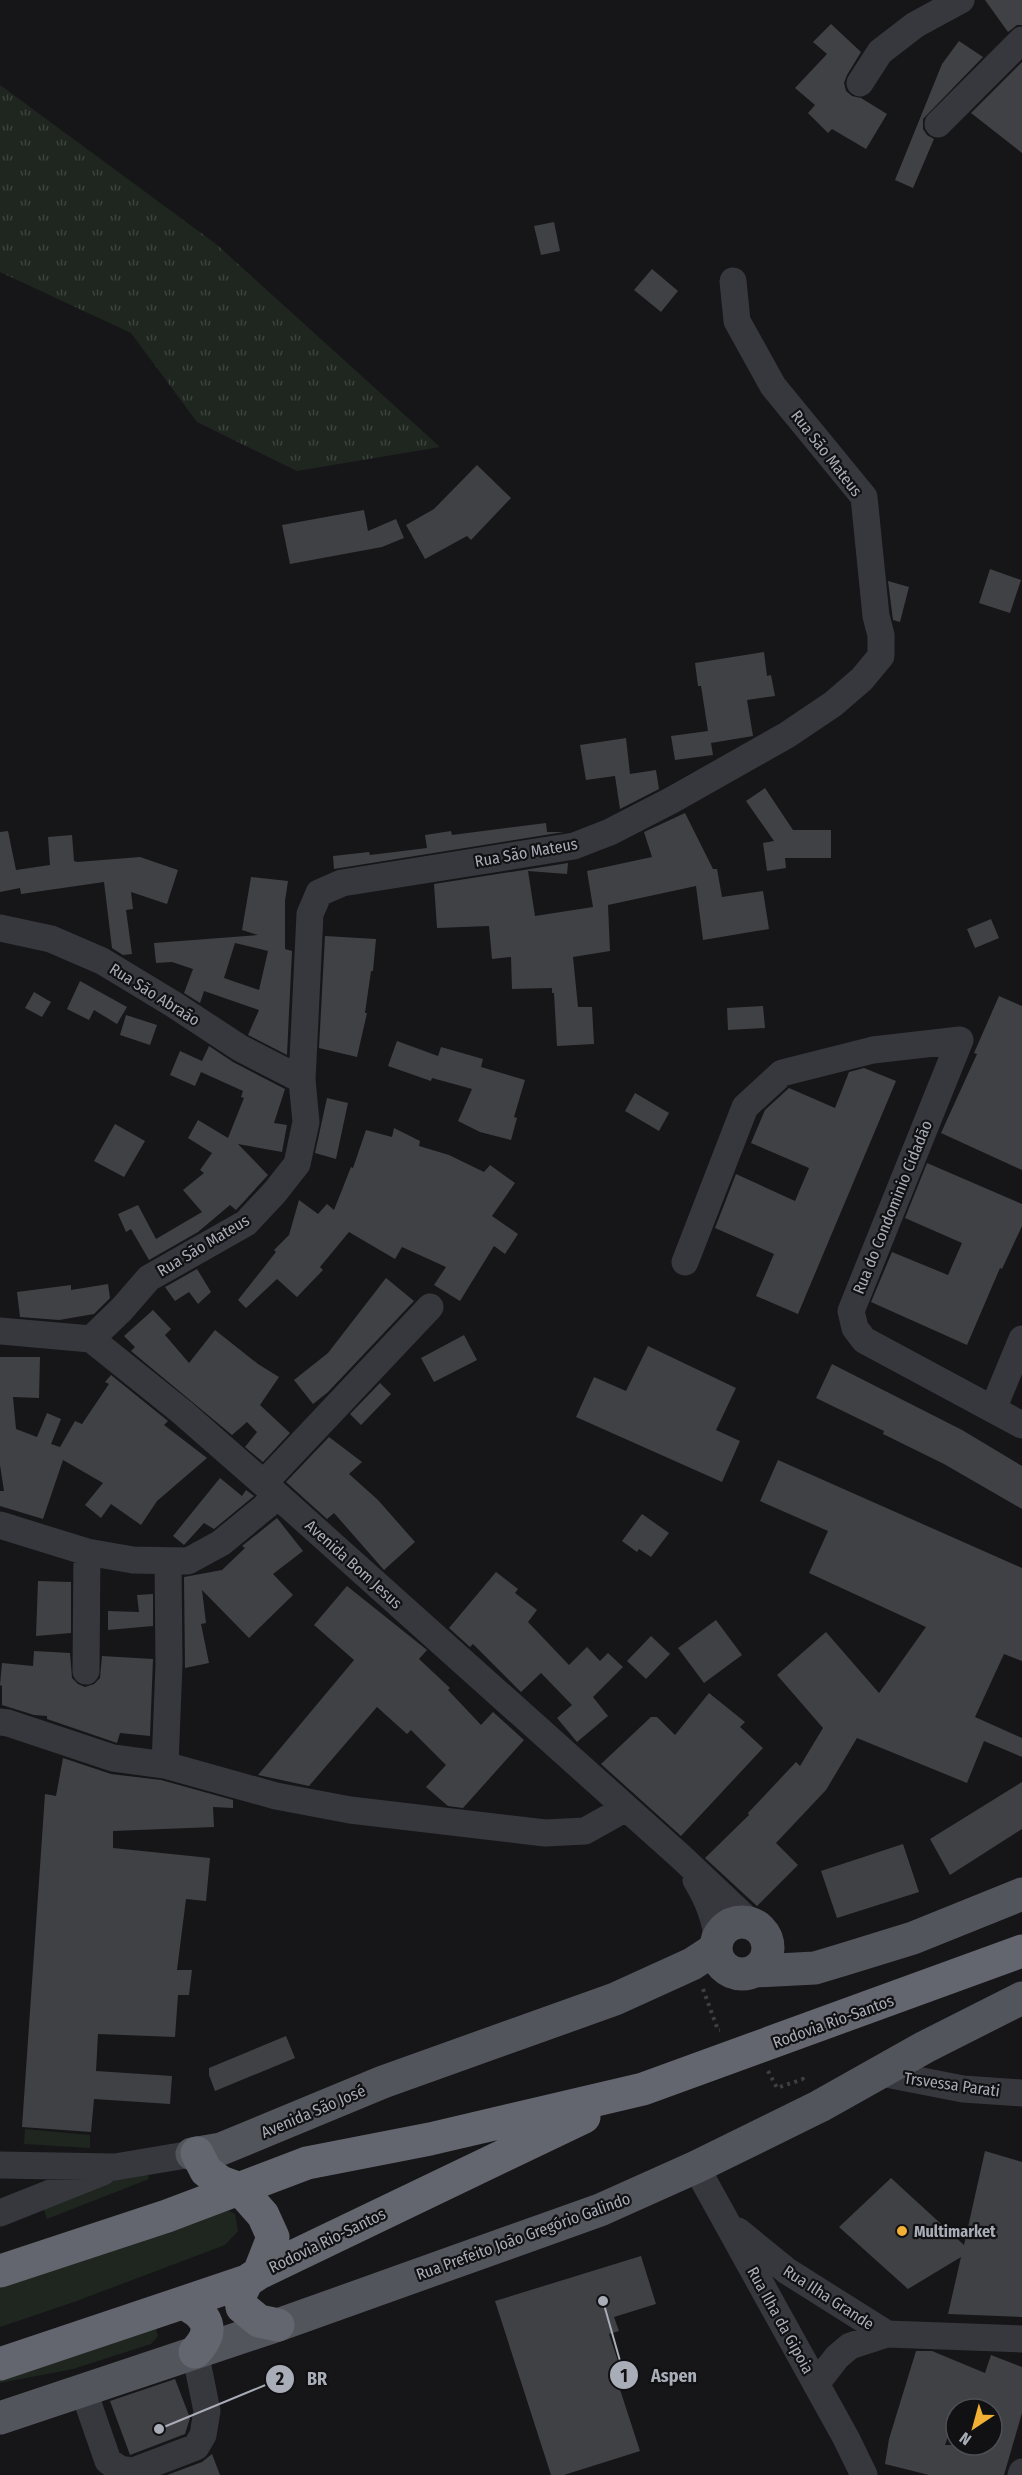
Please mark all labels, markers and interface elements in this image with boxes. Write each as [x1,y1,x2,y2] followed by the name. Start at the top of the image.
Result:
[787,407,866,500] street label: Rua São Mateus
[473,834,579,871] street label: Rua São Mateus
[106,959,203,1030] street label: Rua São Abraão
[849,1118,936,1297] street label: Rua do Condominio Cidadão
[154,1210,253,1280] street label: Rua São Mateus
[301,1516,406,1613] street label: Avenida Bom Jesus
[770,1991,896,2052] street label: Rodovia Rio-Santos
[903,2068,1001,2101] street label: Trsvessa Parati
[258,2081,368,2142] street label: Avenida São José
[414,2189,633,2284] street label: Rua Prefeito João Gregório Galindo
[266,2204,389,2277] street label: Rodovia Rio-Santos
[914,2222,996,2241] place label: Multimarket
[895,2224,909,2238] marker: Multimarket
[780,2261,878,2334] street label: Rua Ilha Grande
[743,2263,818,2377] street label: Rua Ilha da Gipoia
[609,2357,709,2393] callout: Aspen
[265,2361,339,2397] callout: BR
[620,2365,628,2387] text: 1
[650,2365,697,2387] text: Aspen
[275,2368,284,2390] text: 2
[307,2368,328,2390] text: BR
[944,2397,1004,2457] north arrow
[956,2428,975,2449] text: N

